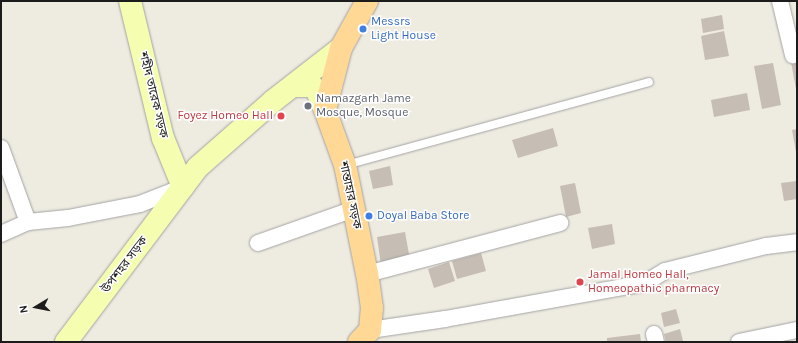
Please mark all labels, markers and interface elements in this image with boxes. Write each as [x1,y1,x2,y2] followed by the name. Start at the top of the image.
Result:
[371,15,436,43] place label: Messrs Light House
[358,24,368,34] marker: Messrs Light House
[135,50,171,140] street label: শহীদ তারেক সড়ক
[316,92,411,120] place label: Namazgarh Jame Mosque, Mosque
[303,101,313,111] marker: Namazgarh Jame Mosque, Mosque
[177,109,273,123] place label: Foyez Homeo Hall
[276,111,286,121] marker: Foyez Homeo Hall
[336,160,364,230] street label: শান্তাহার সড়ক
[377,209,469,223] place label: Doyal Baba Store
[364,211,374,221] marker: Doyal Baba Store
[99,234,151,296] street label: উপশহর সড়ক
[588,268,719,296] place label: Jamal Homeo Hall, Homeopathic pharmacy
[575,277,585,287] marker: Jamal Homeo Hall, Homeopathic pharmacy
[16,287,56,327] north arrow
[17,304,31,314] text: N

